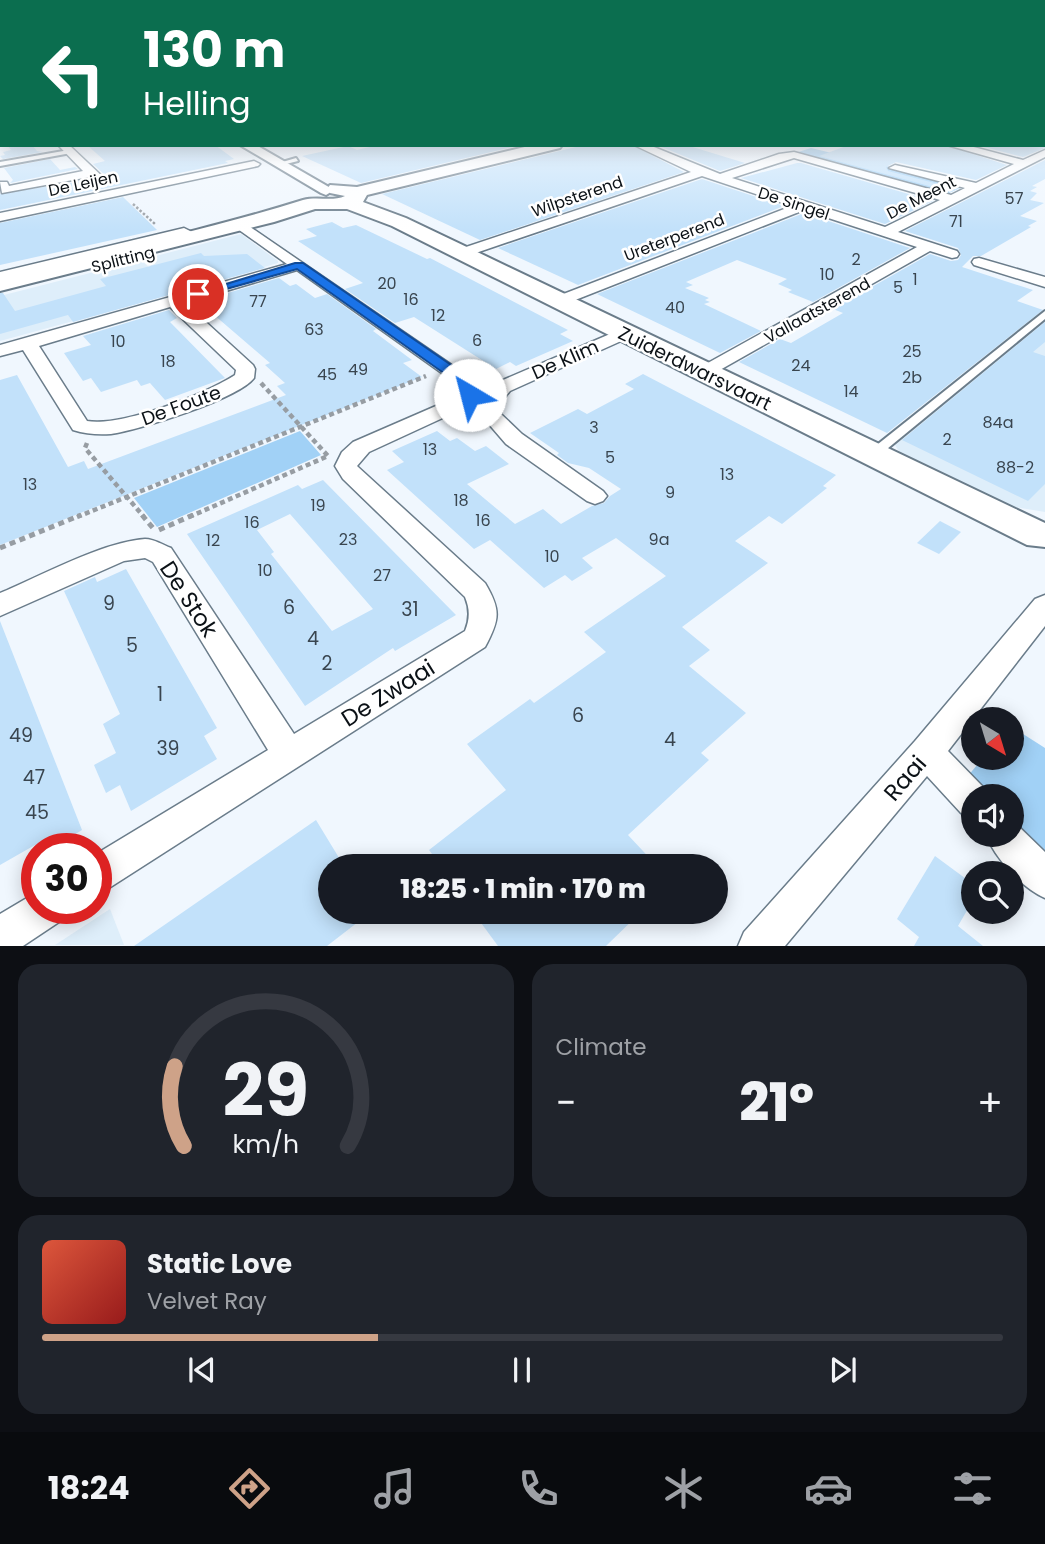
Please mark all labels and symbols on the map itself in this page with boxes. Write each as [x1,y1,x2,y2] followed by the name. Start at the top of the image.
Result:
[46,165,120,202] street label: De Leijen
[528,170,626,223] street label: Wilpsterend
[883,170,960,225] street label: De Meent
[755,181,832,226] street label: De Singel
[1005,187,1024,210] house number: 57
[621,208,728,267] street label: Ureterperend
[949,210,963,233] house number: 71
[89,240,157,278] street label: Splitting
[851,248,861,271] house number: 2
[819,263,835,286] house number: 10
[168,264,228,324] pin
[912,268,918,291] house number: 1
[377,272,397,295] house number: 20
[760,272,874,349] street label: Vallaatsterend
[893,276,903,299] house number: 5
[403,288,419,311] house number: 16
[249,290,267,313] house number: 77
[665,296,685,319] house number: 40
[431,304,445,327] house number: 12
[304,318,324,341] house number: 63
[614,320,776,417] street label: Zuiderdwarsvaart
[472,329,482,352] house number: 6
[110,330,126,353] house number: 10
[527,333,603,386] street label: De Klim
[902,340,922,363] house number: 25
[160,350,176,373] house number: 18
[791,354,811,377] house number: 24
[348,358,368,381] house number: 49
[433,358,507,432] position arrow
[317,363,337,386] house number: 45
[902,366,922,389] house number: 2b
[138,379,225,432] street label: De Foute
[843,380,859,403] house number: 14
[983,411,1013,434] house number: 84a
[589,416,599,439] house number: 3
[942,428,952,451] house number: 2
[423,438,437,461] house number: 13
[605,446,615,469] house number: 5
[996,456,1034,479] house number: 88-2
[720,463,734,486] house number: 13
[23,473,37,496] house number: 13
[665,481,675,504] house number: 9
[453,489,469,512] house number: 18
[310,494,326,517] house number: 19
[475,509,491,532] house number: 16
[244,511,260,534] house number: 16
[339,528,357,551] house number: 23
[649,528,669,551] house number: 9a
[206,529,220,552] house number: 12
[544,545,560,568] house number: 10
[152,555,226,644] street label: De Stok
[257,559,273,582] house number: 10
[373,564,391,587] house number: 27
[103,590,115,617] house number: 9
[283,594,295,621] house number: 6
[401,596,419,623] house number: 31
[307,625,319,652] house number: 4
[126,632,138,659] house number: 5
[322,650,333,677] house number: 2
[335,652,441,734] street label: De Zwaai
[157,681,163,708] house number: 1
[572,702,584,729] house number: 6
[961,707,1024,770] north arrow
[9,722,33,749] house number: 49
[664,726,676,753] house number: 4
[156,735,180,762] house number: 39
[876,748,934,808] street label: Raai
[23,764,45,791] house number: 47
[25,799,49,826] house number: 45
[21,833,112,924] speed limit sign: 30

